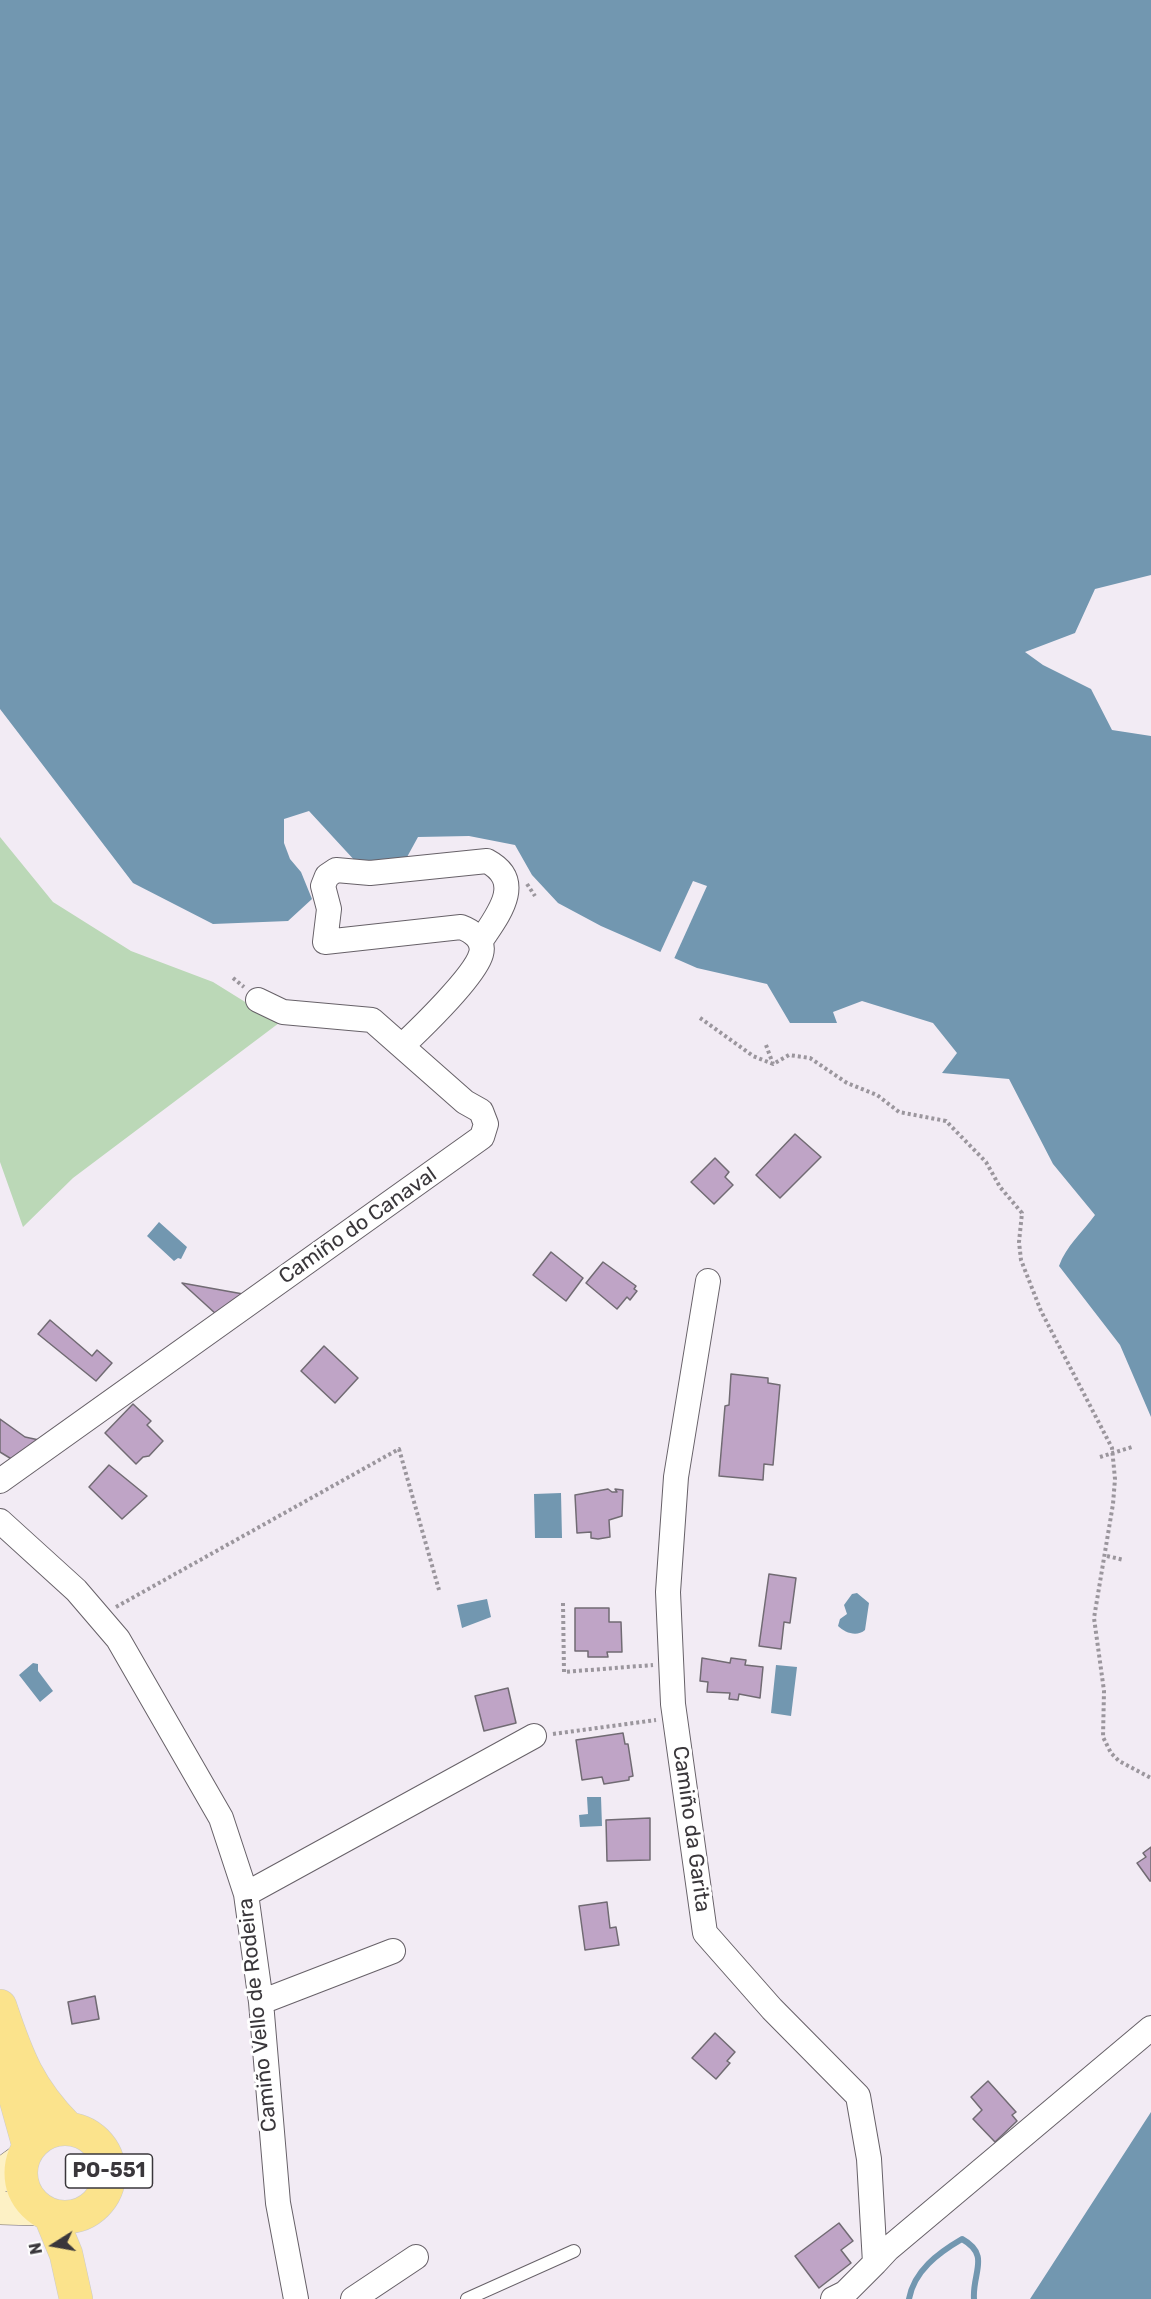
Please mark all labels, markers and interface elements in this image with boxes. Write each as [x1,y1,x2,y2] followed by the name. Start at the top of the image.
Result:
[274,1162,442,1290] street label: Camiño do Canaval
[667,1744,715,1914] street label: Camiño da Garita
[233,1897,283,2133] street label: Camiño Vello de Rodeira
[66,2154,152,2188] road number: PO-551
[24,2215,84,2275] north arrow
[25,2241,46,2256] text: N

